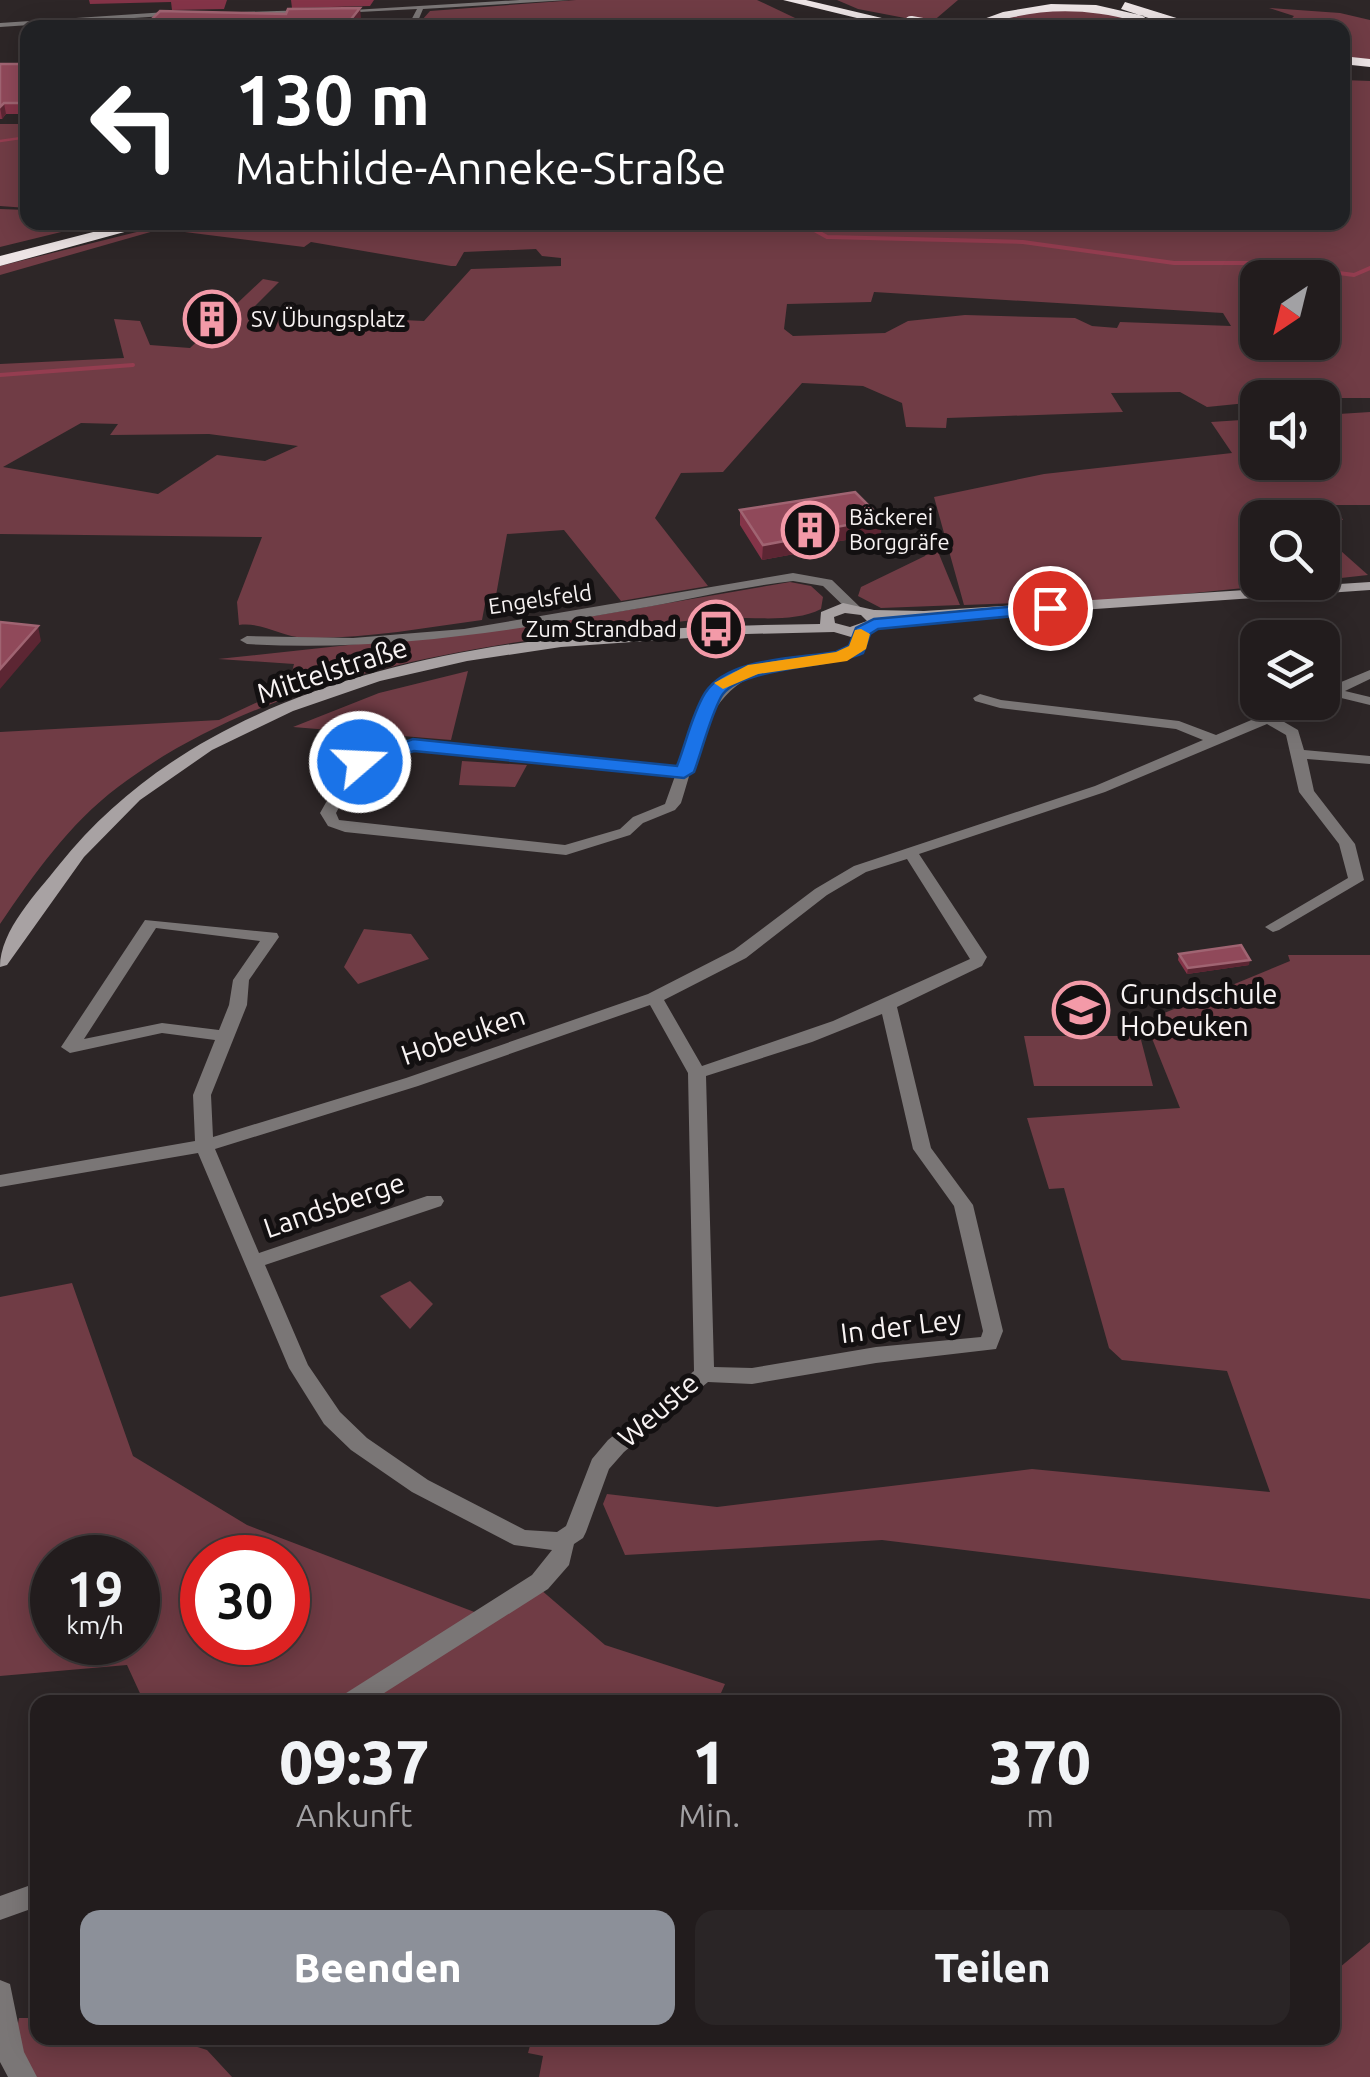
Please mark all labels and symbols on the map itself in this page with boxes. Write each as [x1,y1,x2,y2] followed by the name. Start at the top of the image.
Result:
[1240,260,1340,360] north arrow
[182,289,242,349] building icon: SV Übungsplatz
[251,306,406,331] place label: SV Übungsplatz
[780,500,840,560] building icon: Bäckerei Borggräfe
[849,504,950,554] place label: Bäckerei Borggräfe
[1008,566,1093,651] pin
[487,579,593,618] street label: Engelsfeld
[686,599,746,659] bus stop icon: Zum Strandbad
[526,616,677,641] place label: Zum Strandbad
[253,631,411,708] street label: Mittelstraße
[308,710,412,814] position arrow
[1120,978,1277,1041] place label: Grundschule Hobeuken
[1051,980,1111,1040] school or university icon: Grundschule Hobeuken
[397,999,529,1070] street label: Hobeuken
[259,1166,408,1243] street label: Landsberge
[839,1303,963,1348] street label: In der Ley
[611,1367,704,1453] street label: Weuste
[180,1535,310,1665] speed limit sign: 30

